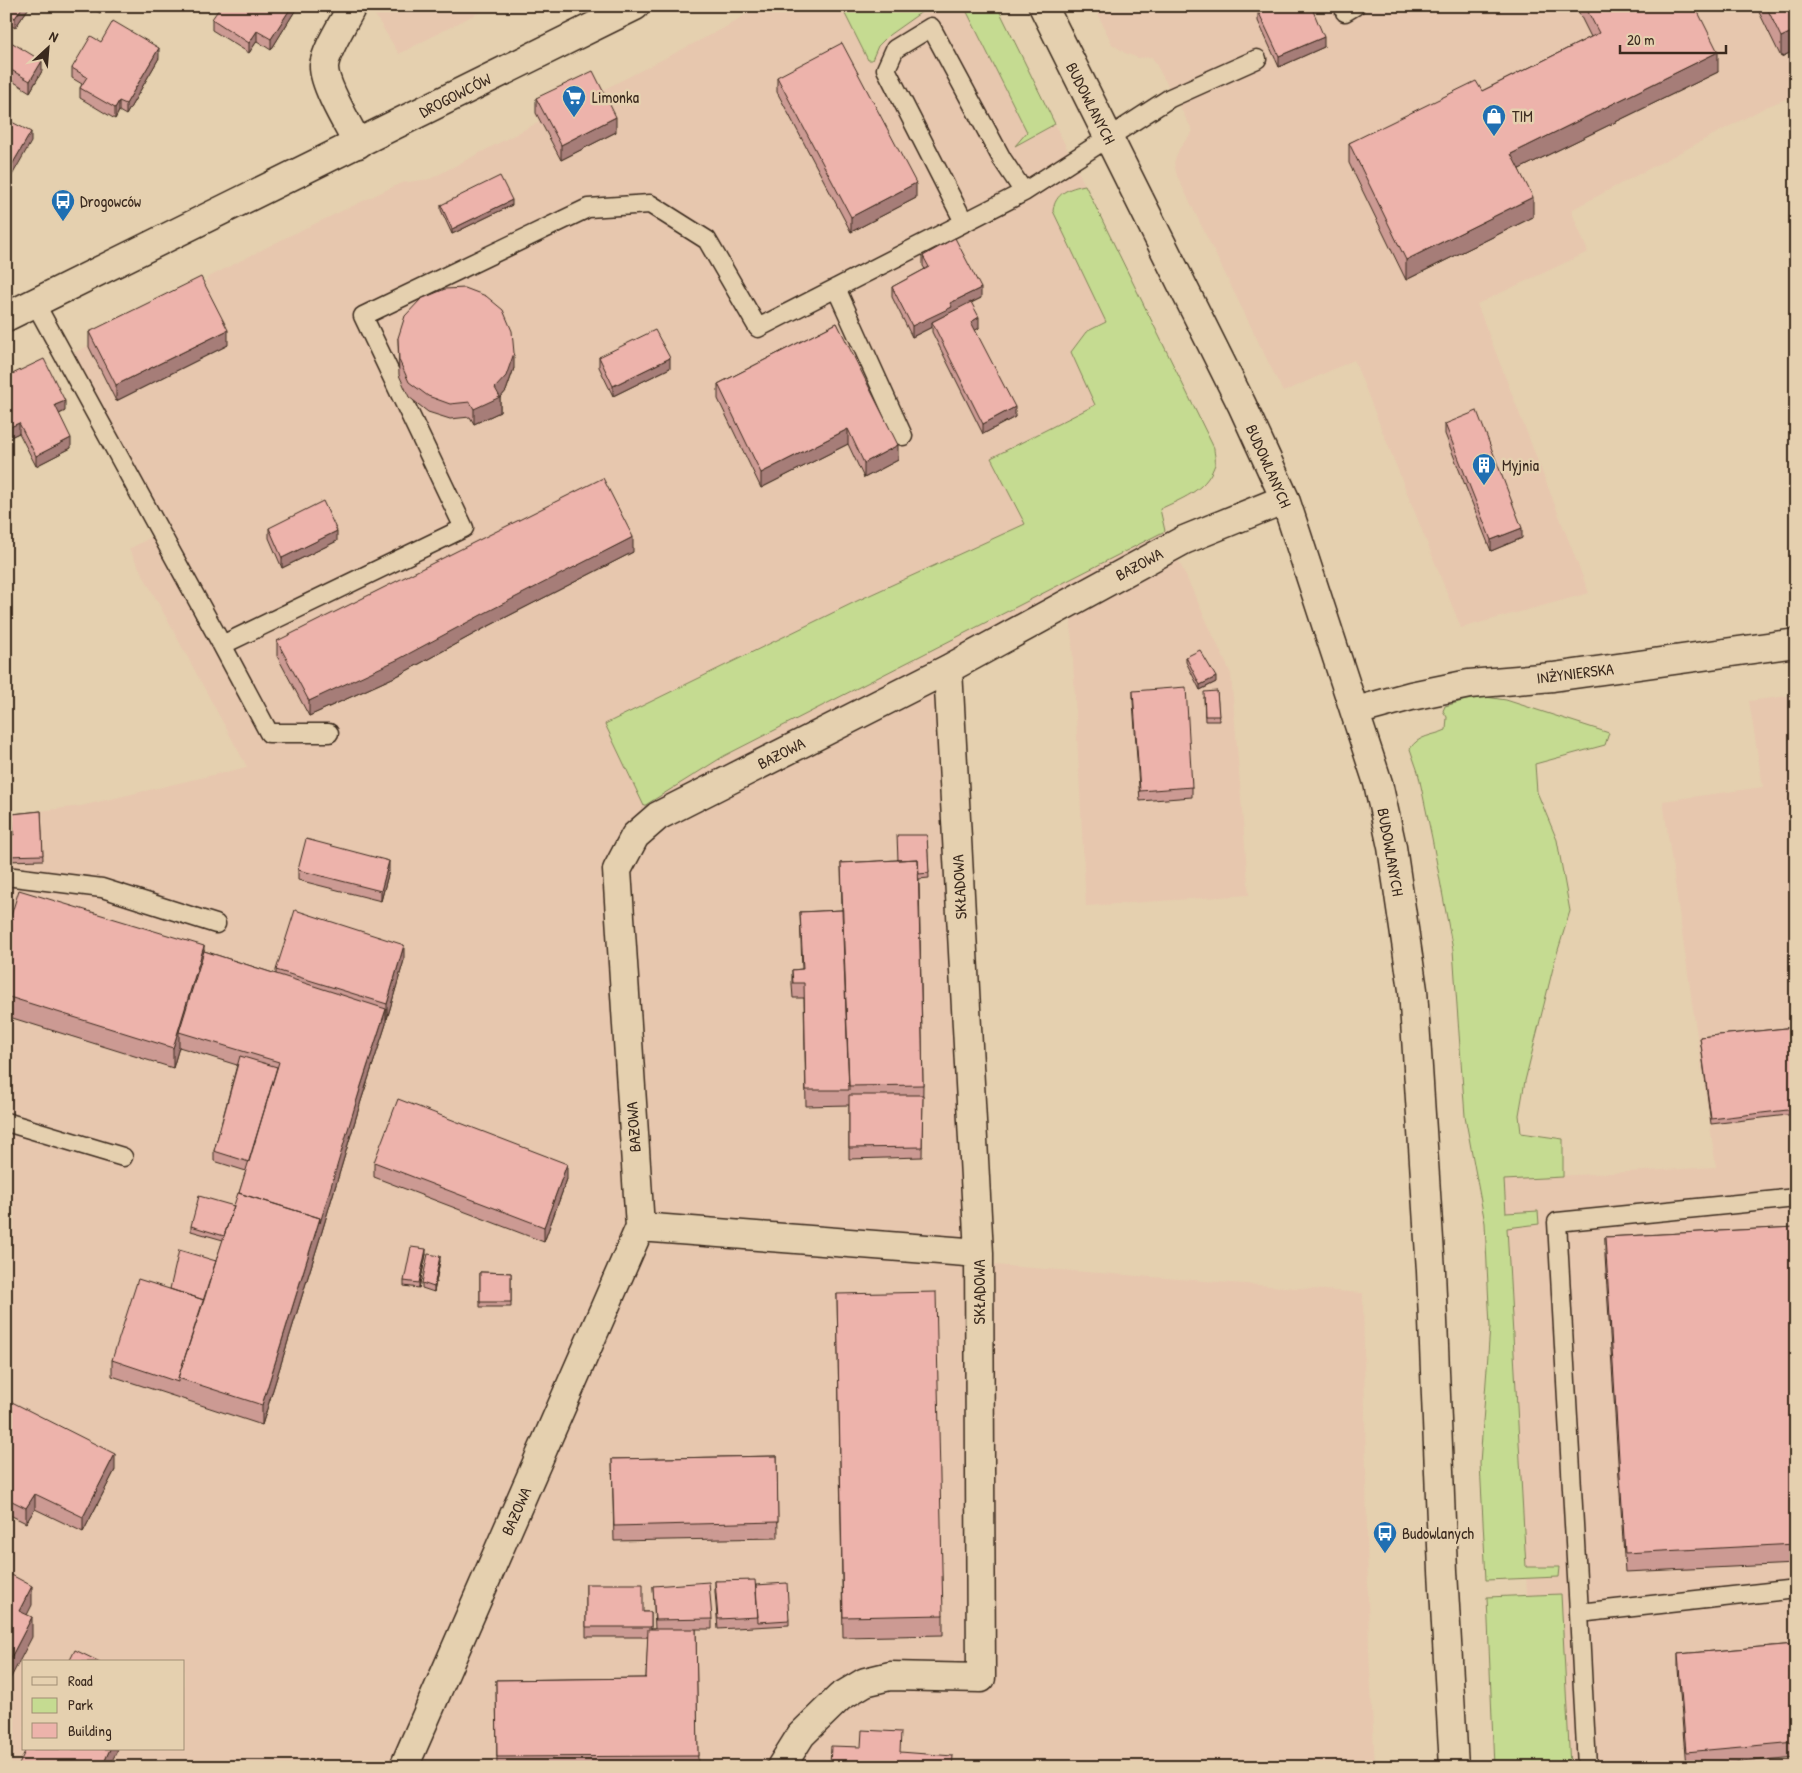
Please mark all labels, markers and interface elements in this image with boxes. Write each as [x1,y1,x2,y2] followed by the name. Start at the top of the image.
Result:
[22,22,72,72] north arrow
[1620,22,1726,54] scale bar
[46,26,62,46] text: N
[1627,29,1654,50] text: 20 m
[1061,58,1121,148] street label: BUDOWLANYCH
[415,67,495,122] street label: DROGOWCÓW
[561,84,587,118] supermarket icon: Limonka
[592,86,639,108] place label: Limonka
[1481,103,1507,137] shop icon: TIM
[1512,105,1533,127] place label: TIM
[50,188,76,222] bus stop icon: Drogowców
[80,190,141,212] place label: Drogowców
[1241,421,1297,511] street label: BUDOWLANYCH
[1471,452,1497,486] building icon: Myjnia
[1502,454,1539,476] place label: Myjnia
[1111,542,1167,586] street label: BAZOWA
[1535,657,1615,689] street label: INŻYNIERSKA
[753,732,809,774] street label: BAZOWA
[1372,806,1410,898] street label: BUDOWLANYCH
[946,854,972,920] street label: SKŁADOWA
[620,1101,646,1153] street label: BAZOWA
[968,1259,990,1324] street label: SKŁADOWA
[496,1483,536,1539] street label: BAZOWA
[1372,1520,1398,1554] bus stop icon: Budowlanych
[1402,1522,1474,1544] place label: Budowlanych
[22,1660,185,1750] legend
[68,1670,93,1691] text: Road
[68,1694,93,1715] text: Park
[68,1720,112,1741] text: Building

